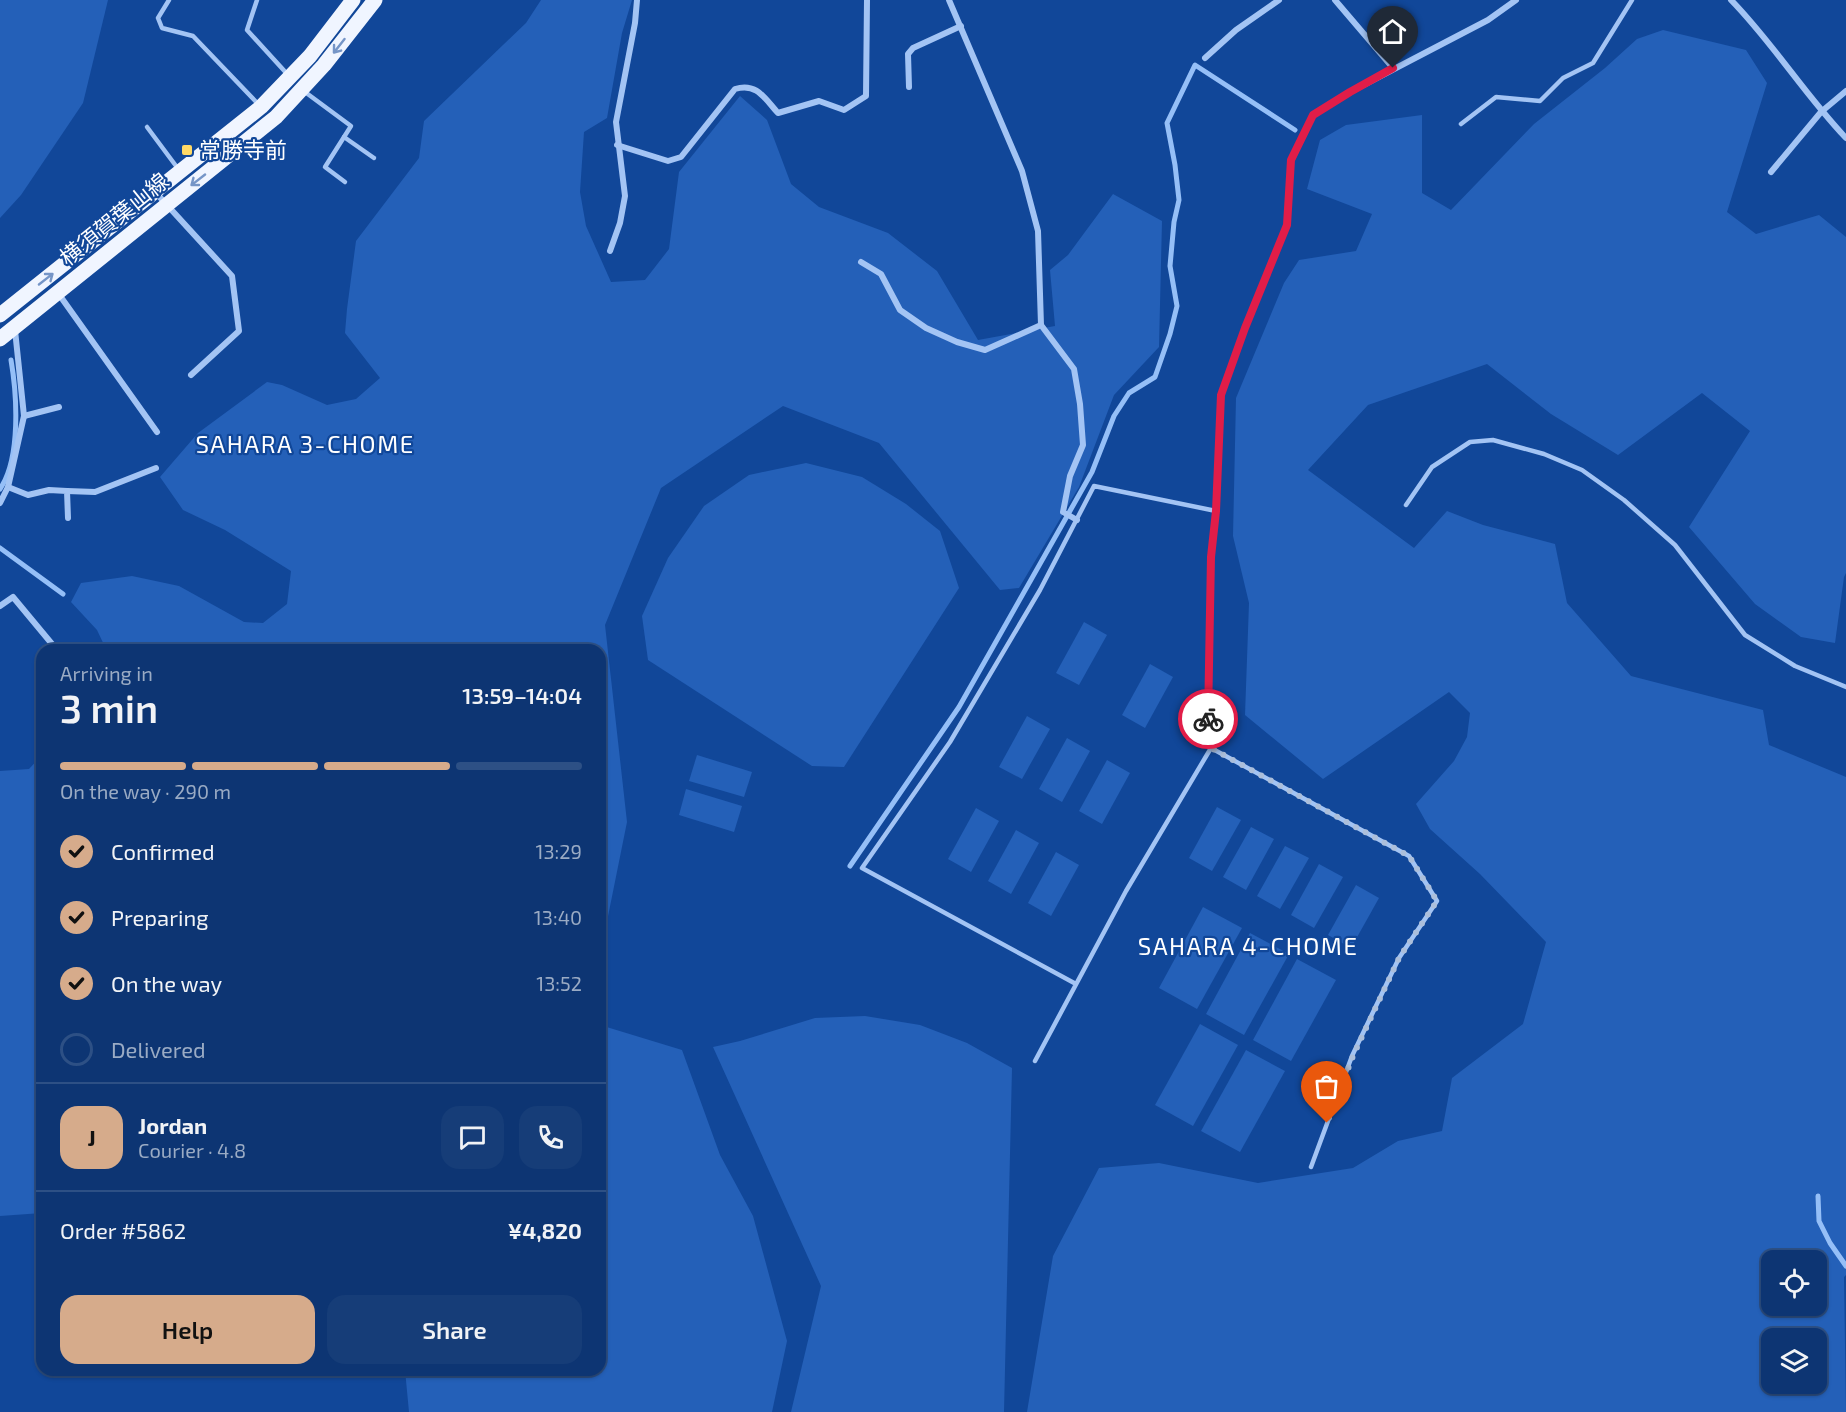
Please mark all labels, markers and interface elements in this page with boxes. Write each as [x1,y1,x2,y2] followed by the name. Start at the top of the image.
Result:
[1367,6,1418,68] pin
[1376,15,1409,48] icon: home
[332,38,345,54] one-way arrow
[199,136,287,162] place label: 常勝寺前
[180,143,194,157] marker: 常勝寺前
[54,167,173,270] street label: 横須賀葉山線
[191,174,207,187] one-way arrow
[38,272,54,285] one-way arrow
[195,429,415,458] district label: SAHARA 3-CHOME
[60,661,153,685] text: Arriving in
[462,682,582,708] text: 13:59–14:04
[60,684,158,731] text: 3 min
[1178,689,1238,749] courier
[1192,703,1225,736] icon: bike
[60,779,231,803] text: On the way · 290 m
[60,835,93,868] icon: check
[111,838,215,864] text: Confirmed
[536,839,582,863] text: 13:29
[60,901,93,934] icon: check
[111,904,209,930] text: Preparing
[534,905,582,929] text: 13:40
[1138,931,1358,960] district label: SAHARA 4-CHOME
[60,967,93,1000] icon: check
[111,970,222,996] text: On the way
[536,971,582,995] text: 13:52
[111,1036,206,1062] text: Delivered
[1301,1061,1352,1123] pin
[1310,1070,1343,1103] icon: bag
[441,1106,504,1169] button: chat
[519,1106,582,1169] button: phone
[138,1112,207,1138] text: Jordan
[87,1124,96,1150] text: J
[138,1138,246,1162] text: Courier · 4.8
[60,1217,186,1243] text: Order #5862
[508,1217,582,1243] text: ¥4,820
[1761,1250,1827,1394] map controls
[1761,1250,1827,1316] button: locate
[60,1295,315,1364] button: Help
[327,1295,582,1364] button: Share
[1761,1328,1827,1394] button: layers

